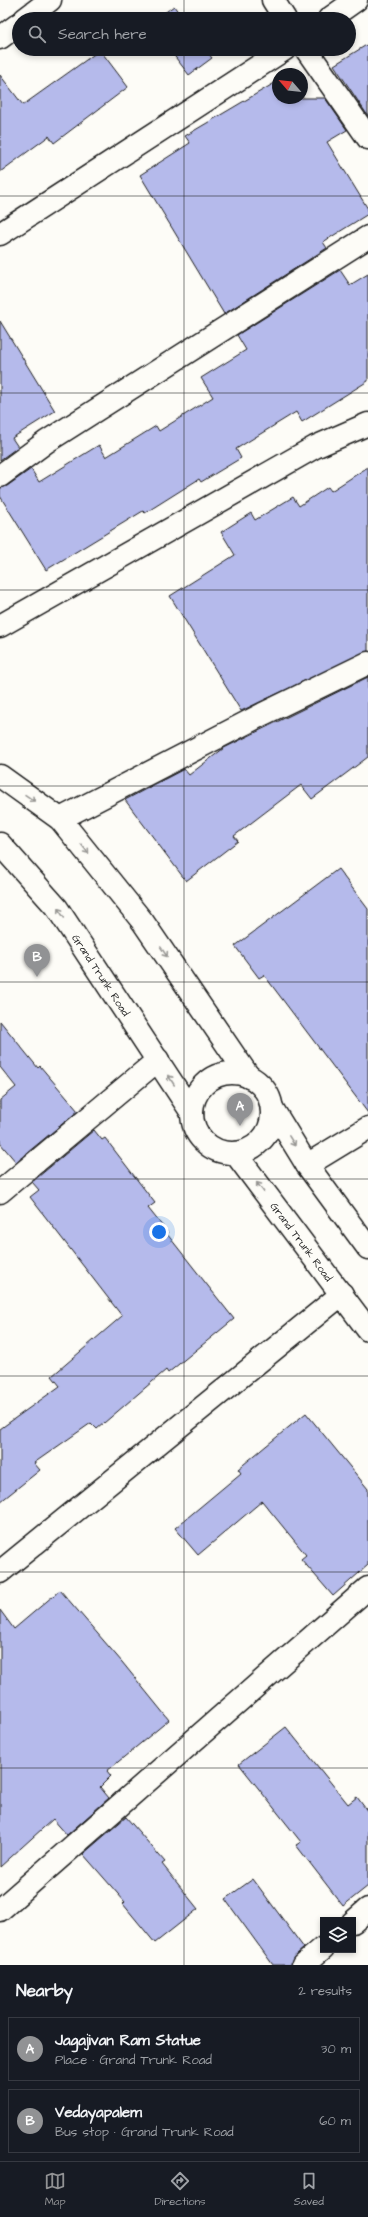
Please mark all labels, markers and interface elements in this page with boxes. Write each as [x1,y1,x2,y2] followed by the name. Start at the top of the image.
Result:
[12,12,356,56] search box
[26,23,48,45] icon: search
[58,24,147,45] text: Search here
[272,68,308,104] north arrow
[24,794,35,802] one-way arrow
[80,843,89,854] one-way arrow
[56,907,64,919] one-way arrow
[69,931,134,1019] street label: Grand Trunk Road
[24,944,50,977] pin: B
[160,946,168,957] one-way arrow
[167,1075,175,1086] one-way arrow
[227,1093,253,1126] pin: A
[289,1135,297,1147] one-way arrow
[256,1182,265,1193] one-way arrow
[267,1199,337,1285] street label: Grand Trunk Road
[149,1222,169,1242] your location
[320,1917,356,1953] map controls
[320,1917,356,1953] button: layers
[16,1979,73,2003] text: Nearby
[298,1982,352,2000] text: 2 results
[55,2030,201,2051] text: Jagajivan Ram Statue
[26,2040,34,2058] text: A
[321,2040,351,2058] text: 30 m
[55,2051,212,2069] text: Place · Grand Trunk Road
[55,2102,142,2123] text: Vedayapalem
[25,2112,35,2130] text: B
[319,2112,351,2130] text: 60 m
[55,2123,234,2141] text: Bus stop · Grand Trunk Road
[44,2170,66,2209] tab: Map
[154,2170,206,2209] tab: Directions
[294,2170,324,2209] tab: Saved

